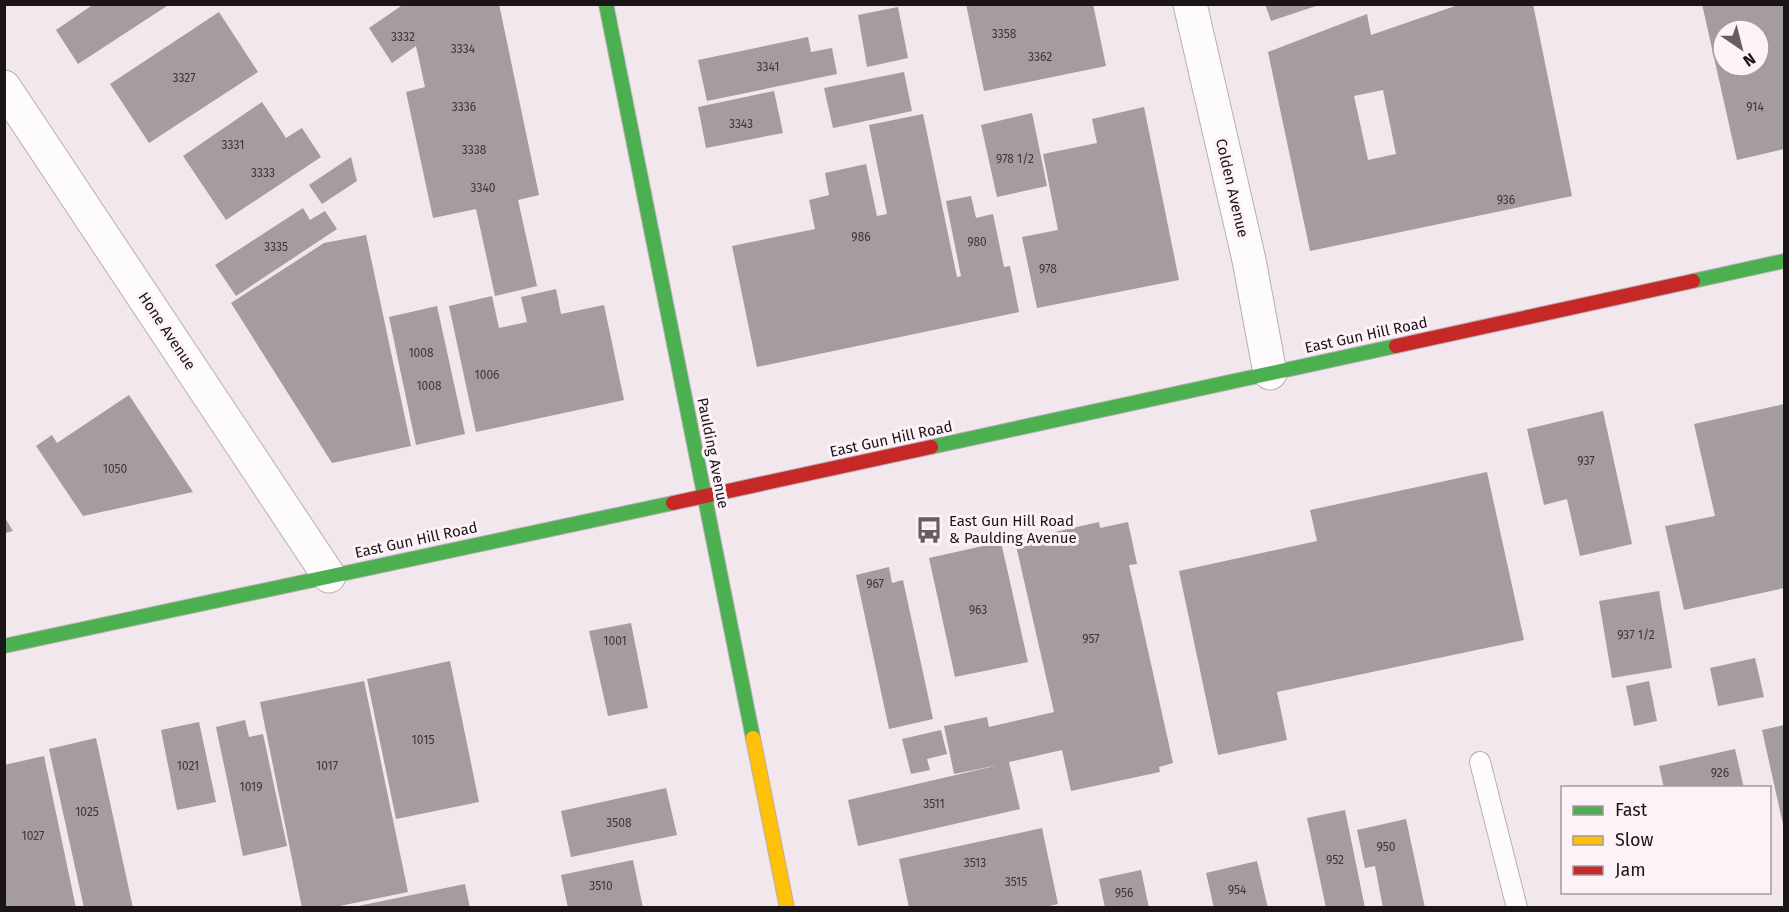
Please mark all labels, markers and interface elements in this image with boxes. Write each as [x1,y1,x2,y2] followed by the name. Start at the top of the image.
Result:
[1711,18,1771,78] north arrow
[992,27,1017,41] house number: 3358
[391,30,415,44] house number: 3332
[451,42,476,56] house number: 3334
[1740,49,1759,71] text: N
[1028,50,1052,64] house number: 3362
[757,60,779,74] house number: 3341
[172,71,196,85] house number: 3327
[452,100,476,114] house number: 3336
[1746,100,1764,114] house number: 914
[729,117,753,131] house number: 3343
[1212,137,1252,239] street label: Colden Avenue
[222,138,244,152] house number: 3331
[462,143,487,157] house number: 3338
[996,152,1034,166] house number: 978 1/2
[251,166,275,180] house number: 3333
[471,181,496,195] house number: 3340
[1497,193,1515,207] house number: 936
[851,230,871,244] house number: 986
[967,235,987,249] house number: 980
[264,240,288,254] house number: 3335
[1039,262,1057,276] house number: 978
[134,289,200,373] street label: Hone Avenue
[1303,313,1429,357] street label: East Gun Hill Road
[408,346,434,360] house number: 1008
[475,368,499,382] house number: 1006
[416,379,442,393] house number: 1008
[693,396,733,510] street label: Paulding Avenue
[828,417,954,461] street label: East Gun Hill Road
[1577,454,1595,468] house number: 937
[103,462,128,476] house number: 1050
[949,512,1077,547] place label: East Gun Hill Road & Paulding Avenue
[914,515,944,545] bus stop icon: East Gun Hill Road & Paulding Avenue
[353,518,479,562] street label: East Gun Hill Road
[866,577,884,591] house number: 967
[969,603,987,617] house number: 963
[1617,628,1655,642] house number: 937 1/2
[1082,632,1100,646] house number: 957
[603,634,627,648] house number: 1001
[412,733,434,747] house number: 1015
[177,759,199,773] house number: 1021
[316,759,338,773] house number: 1017
[1711,766,1729,780] house number: 926
[239,780,263,794] house number: 1019
[1561,786,1771,894] legend
[923,797,945,811] house number: 3511
[1615,799,1648,821] text: Fast
[75,805,99,819] house number: 1025
[606,816,632,830] house number: 3508
[22,829,44,843] house number: 1027
[1615,829,1654,851] text: Slow
[1376,840,1396,854] house number: 950
[1326,853,1344,867] house number: 952
[964,856,986,870] house number: 3513
[1615,859,1646,881] text: Jam
[1005,875,1027,889] house number: 3515
[589,879,613,893] house number: 3510
[1228,883,1247,897] house number: 954
[1115,886,1133,900] house number: 956

